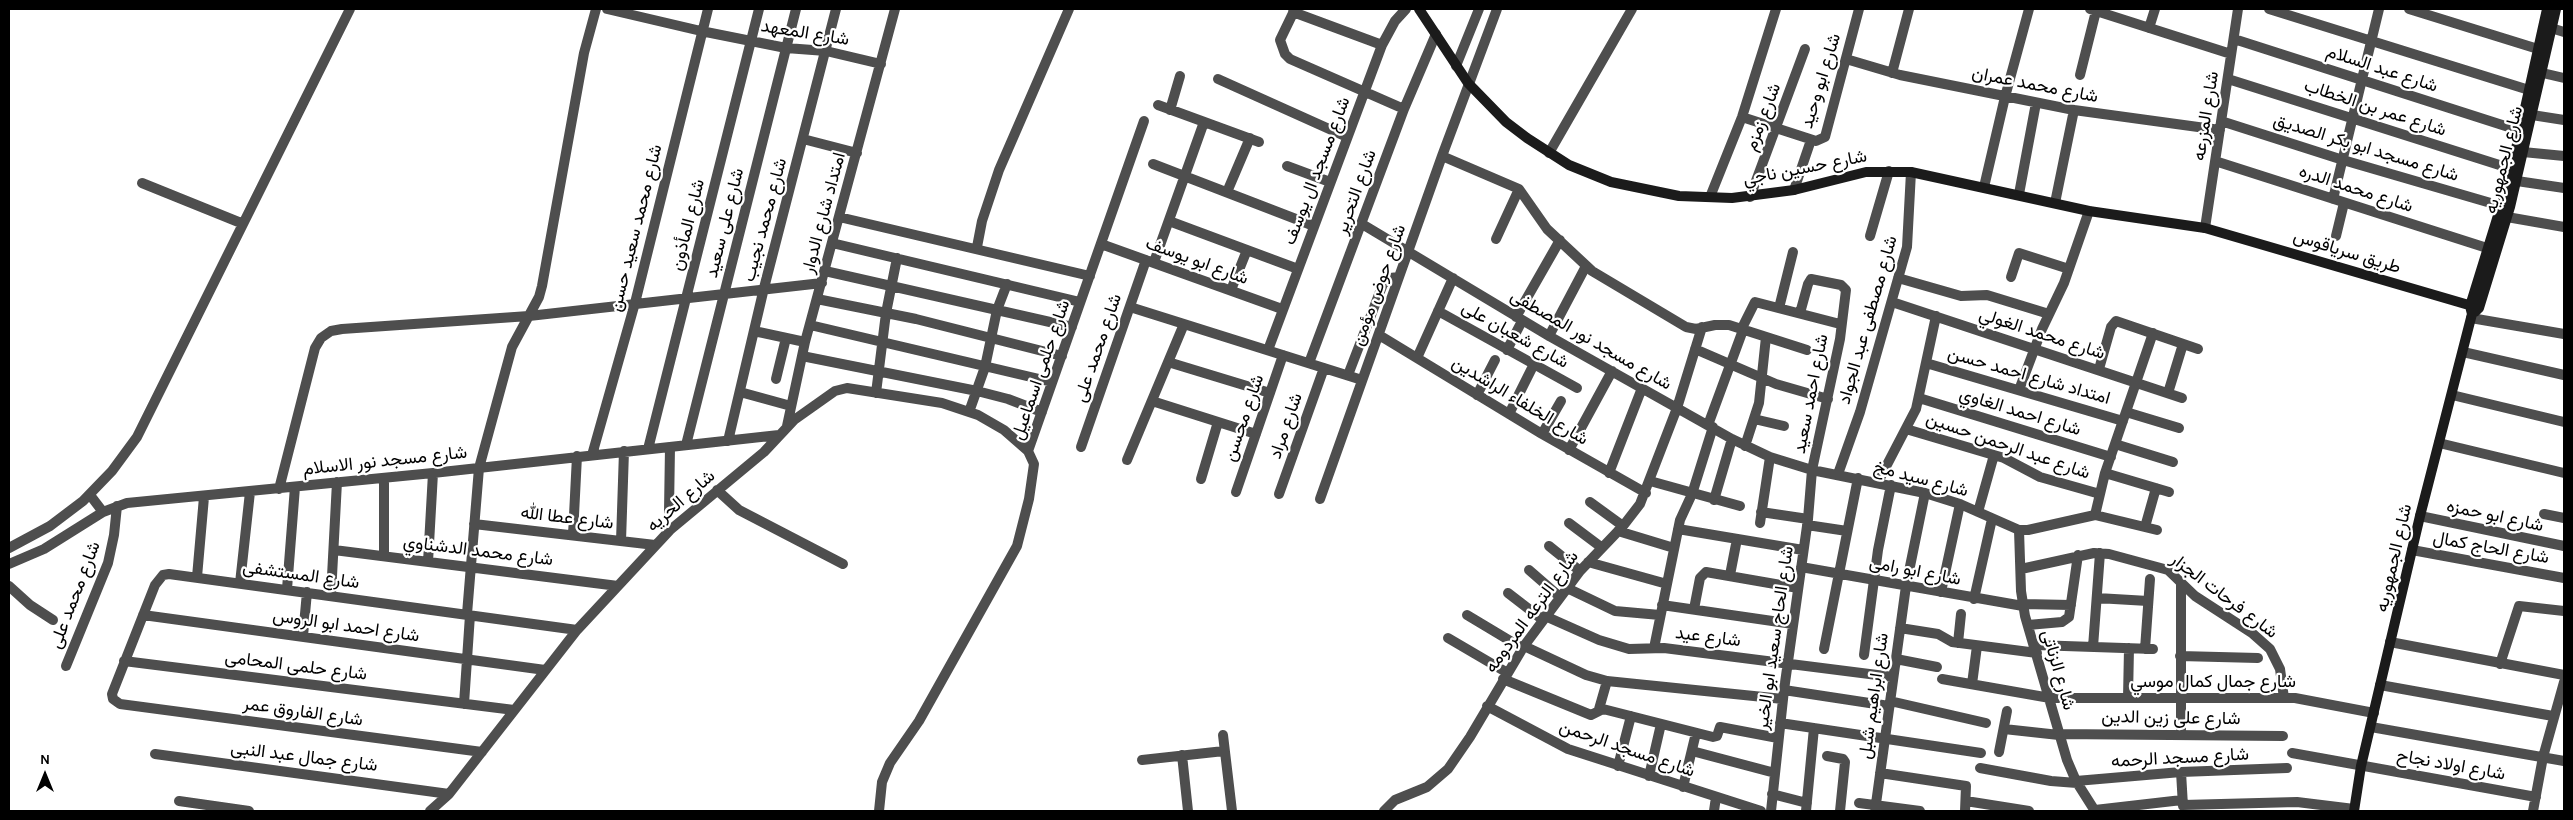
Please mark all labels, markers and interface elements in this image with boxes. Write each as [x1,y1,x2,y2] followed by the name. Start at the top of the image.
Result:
[759,15,851,51] street label: شارع المعهد
[1796,31,1846,131] street label: شارع ابو وحيد
[2323,41,2441,97] street label: شارع عبد السلام
[1970,62,2100,108] street label: شارع محمد عمران
[2188,70,2224,162] street label: شارع المزرعه
[2301,75,2449,141] street label: شارع عمر بن الخطاب
[1740,80,1786,154] street label: شارع زمزم
[1279,94,1355,248] street label: شارع مسجد ال يوسف
[2480,104,2528,216] street label: شارع الجمهوريه
[2271,109,2461,187] street label: شارع مسجد ابو بكر الصديق
[605,142,667,314] street label: شارع محمد سعيد حسن
[1741,145,1869,191] street label: شارع حسين ناجي
[1331,147,1381,237] street label: شارع التحرير
[797,150,851,276] street label: امتداد شارع الدوار
[738,156,792,284] street label: شارع محمد نجيب
[2296,160,2416,218] street label: شارع محمد الدره
[701,166,749,280] street label: شارع على سعيد
[666,177,710,273] street label: شارع المأذون
[1347,221,1411,349] street label: شارع حوض مؤمن
[2291,225,2403,279] street label: طريق سرياقوس
[1143,232,1251,290] street label: شارع ابو يوسف
[1834,233,1902,407] street label: شارع مصطفى عبد الجواد
[1506,285,1676,395] street label: شارع مسجد نور المصطفى
[1069,291,1127,405] street label: شارع محمد على
[1007,297,1075,443] street label: شارع حلمى اسماعيل
[1458,297,1572,373] street label: شارع شعبان على
[1976,303,2108,365] street label: شارع محمد الغولي
[1789,332,1833,456] street label: شارع احمد سعيد
[1945,342,2113,410] street label: امتداد شارع احمد حسن
[1448,352,1592,450] street label: شارع الخلفاء الراشدين
[1219,372,1269,464] street label: شارع محسن
[1957,383,2083,441] street label: شارع احمد الغاوي
[1265,390,1307,462] street label: شارع مراد
[1923,408,2093,484] street label: شارع عبد الرحمن حسين
[302,442,468,480] street label: شارع مسجد نور الاسلام
[1871,456,1971,502] street label: شارع سيد مخ
[642,465,720,537] street label: شارع الحريه
[2445,495,2545,537] street label: شارع ابو حمزه
[519,502,615,534] street label: شارع عطا الله
[2371,502,2417,614] street label: شارع الجمهوريه
[2431,527,2551,569] street label: شارع الحاج كمال
[402,531,554,571] street label: شارع محمد الدشناوي
[45,538,105,652] street label: شارع محمد على
[1751,545,1799,731] street label: شارع الحاج سعيد ابو الخير
[1480,547,1584,677] street label: شارع الترعه المردومه
[2166,549,2282,643] street label: شارع فرحات الجزار
[1867,552,1963,590] street label: شارع ابو رامى
[241,556,361,594] street label: شارع المستشفى
[271,605,421,647] street label: شارع احمد ابو الروس
[1674,622,1742,652] street label: شارع عيد
[2036,627,2080,713] street label: شارع الزناتى
[1854,632,1894,760] street label: شارع ابراهيم شبل
[224,647,368,685] street label: شارع حلمى المحامى
[2130,671,2296,693] street label: شارع جمال كمال موسي
[242,693,364,731] street label: شارع الفاروق عمر
[2101,706,2241,730] street label: شارع على زين الدين
[1557,716,1697,782] street label: شارع مسجد الرحمن
[229,737,379,777] street label: شارع جمال عبد النبى
[2111,744,2249,772] street label: شارع مسجد الرحمه
[2395,745,2507,785] street label: شارع اولاد نجاح
[20,750,70,800] north arrow
[40,751,50,768] text: N

